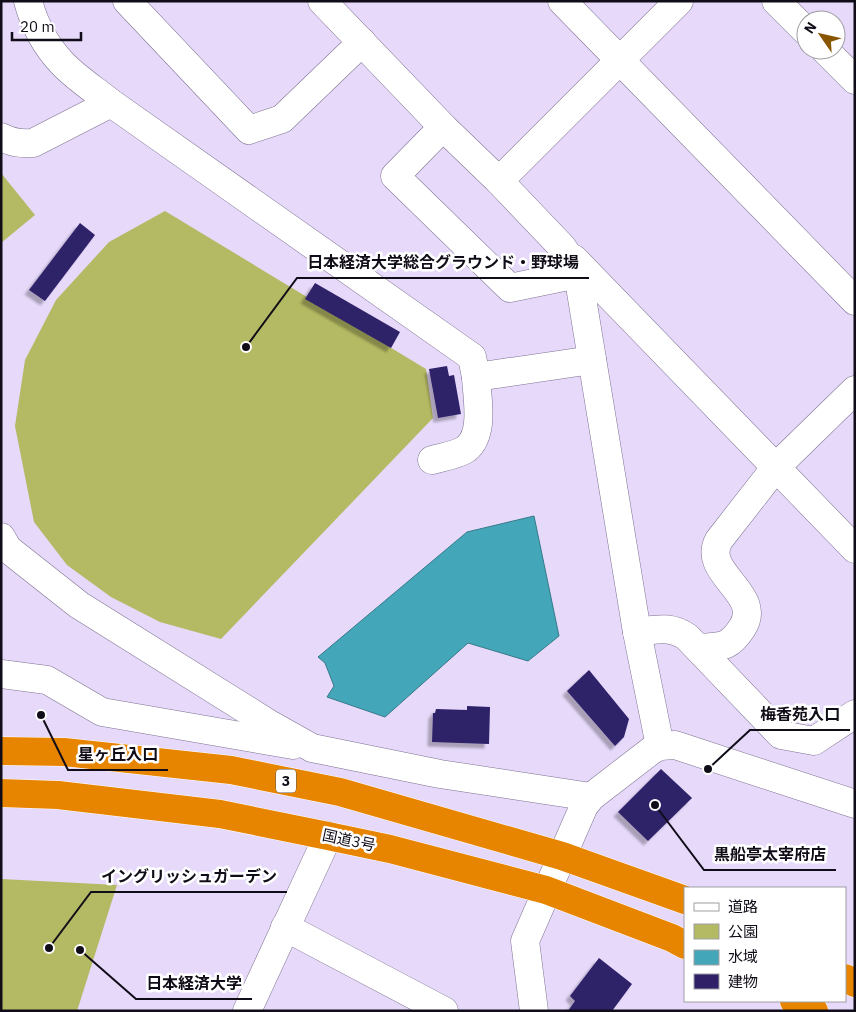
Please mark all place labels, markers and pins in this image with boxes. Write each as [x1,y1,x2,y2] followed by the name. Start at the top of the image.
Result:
[297,247,589,278] callout: 日本経済大学総合グラウンド・野球場
[750,699,850,730] callout: 梅香苑入口
[68,739,168,770] callout: 星ヶ丘入口
[704,839,836,870] callout: 黒船亭太宰府店
[91,861,287,892] callout: イングリッシュガーデン
[136,968,252,999] callout: 日本経済大学

